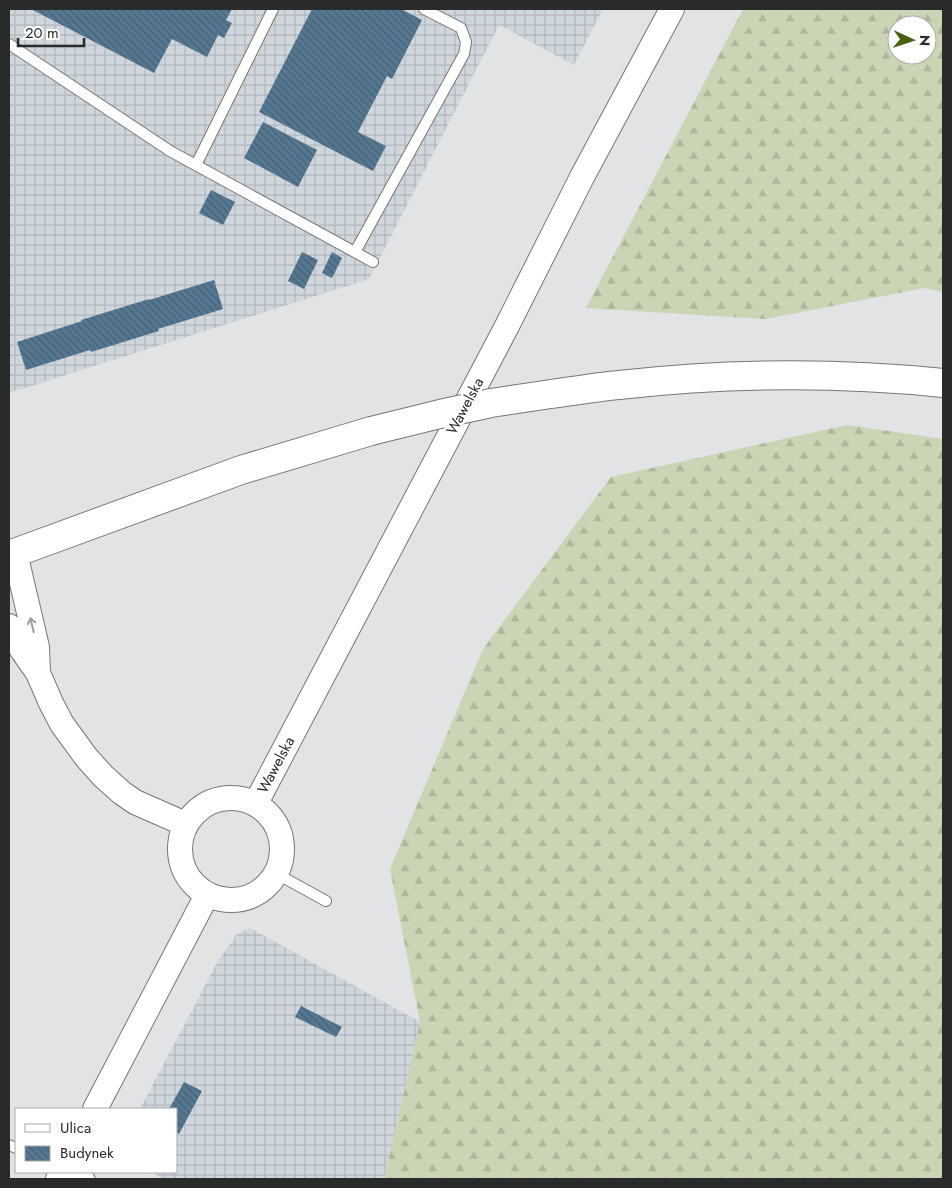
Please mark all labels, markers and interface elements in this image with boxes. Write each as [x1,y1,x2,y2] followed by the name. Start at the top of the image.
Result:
[18,15,84,47] scale bar
[887,15,937,65] north arrow
[25,22,59,44] text: 20 m
[915,35,935,47] text: N
[441,374,489,438] street label: Wawelska
[27,618,36,634] one-way arrow
[252,733,300,797] street label: Wawelska
[15,1108,178,1173] legend
[60,1117,91,1139] text: Ulica
[60,1142,114,1164] text: Budynek

